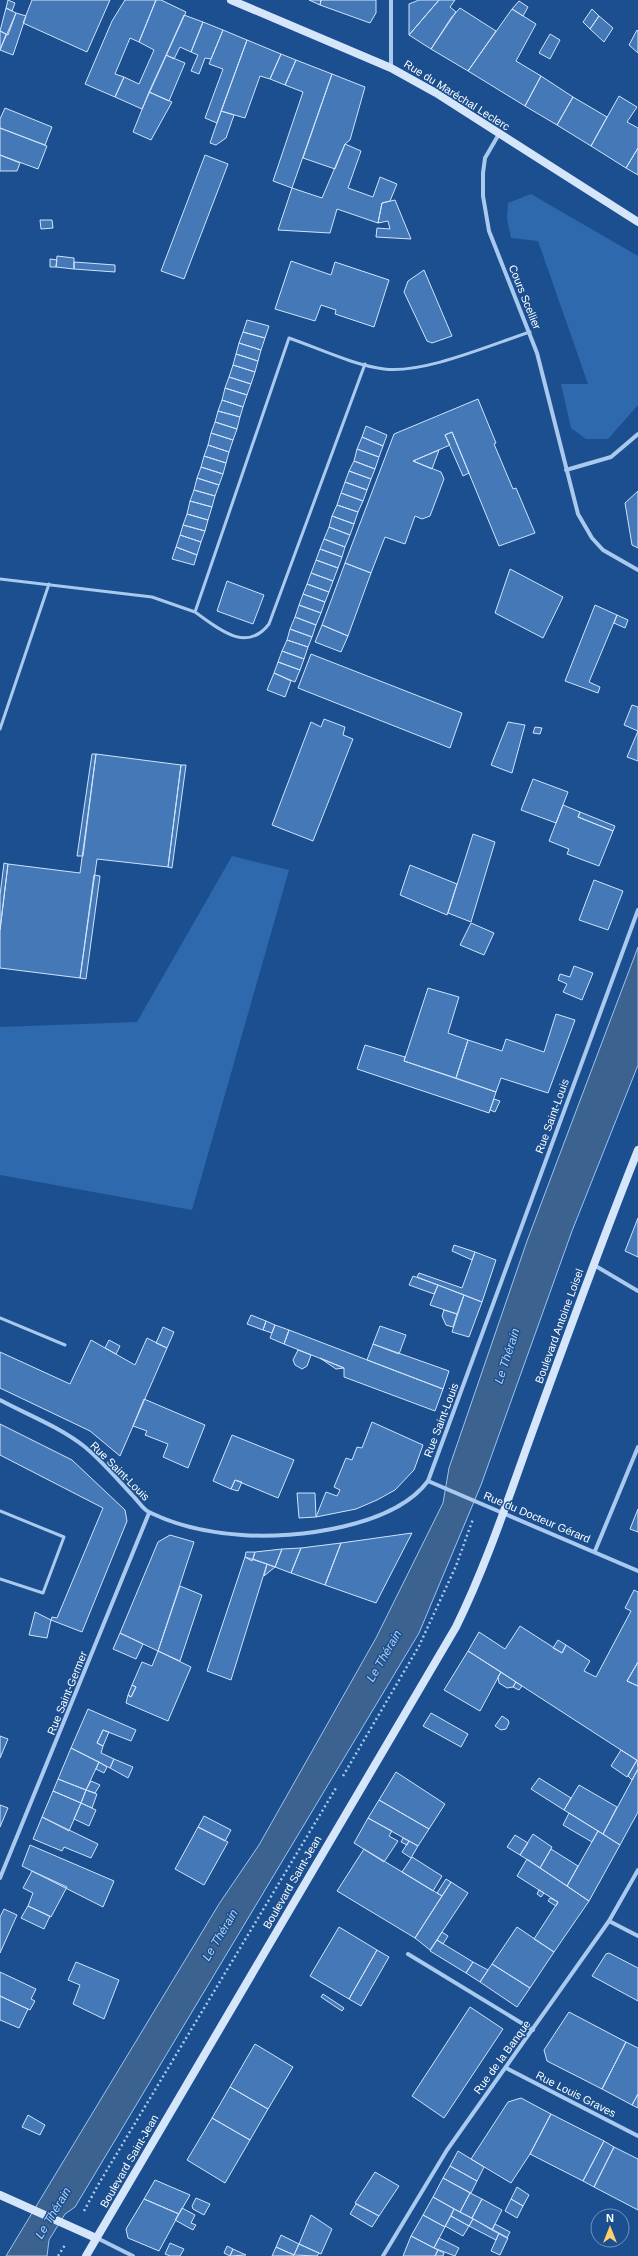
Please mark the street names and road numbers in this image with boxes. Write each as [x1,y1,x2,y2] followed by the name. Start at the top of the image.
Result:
[402,58,512,133] street label: Rue du Maréchal Leclerc
[507,263,544,331] street label: Cours Scellier
[533,1077,571,1155] street label: Rue Saint-Louis
[533,1267,585,1385] street label: Boulevard Antoine Loisel
[421,1381,461,1459] street label: Rue Saint-Louis
[88,1439,152,1503] street label: Rue Saint-Louis
[482,1489,592,1545] street label: Rue du Docteur Gérard
[45,1649,89,1737] street label: Rue Saint-Germer
[261,1833,323,1931] street label: Boulevard Saint-Jean
[471,2018,533,2096] street label: Rue de la Banque
[534,2069,618,2120] street label: Rue Louis Graves
[98,2112,160,2210] street label: Boulevard Saint-Jean

